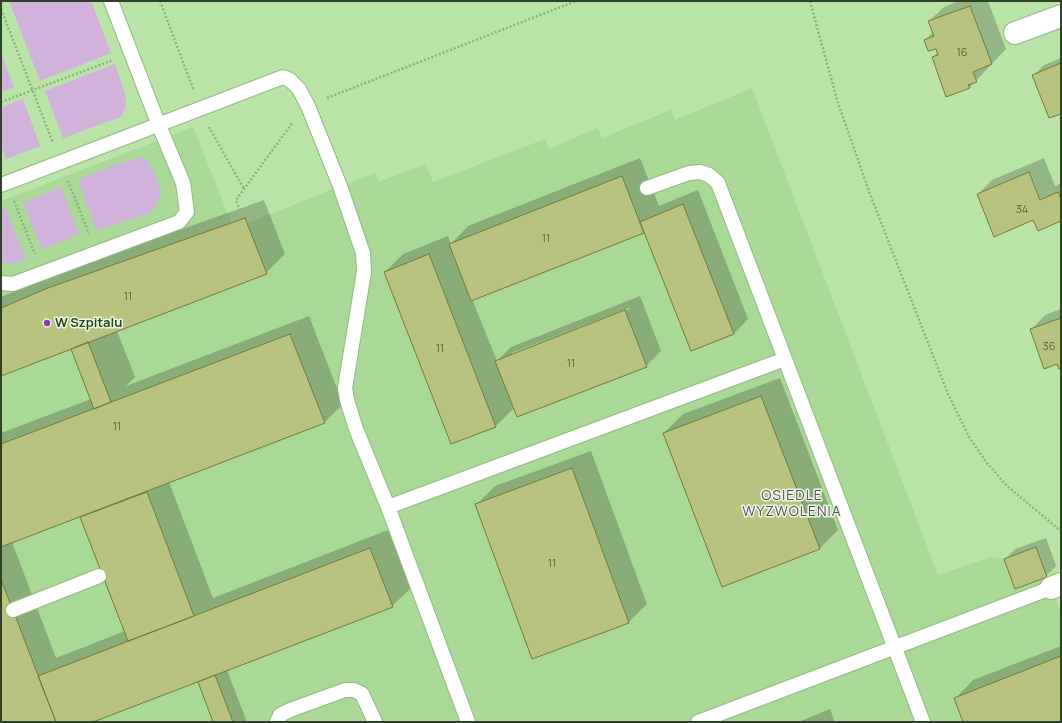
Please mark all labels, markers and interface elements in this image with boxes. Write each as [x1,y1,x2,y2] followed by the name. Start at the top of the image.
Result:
[956,46,968,60] house number: 16
[1016,203,1028,217] house number: 34
[542,232,550,246] house number: 11
[124,290,132,304] house number: 11
[55,315,122,331] place label: W Szpitalu
[42,318,52,328] marker: W Szpitalu
[1043,340,1055,354] house number: 36
[436,342,444,356] house number: 11
[567,357,575,371] house number: 11
[113,420,121,434] house number: 11
[742,488,842,520] district label: OSIEDLE WYZWOLENIA
[548,557,556,571] house number: 11

